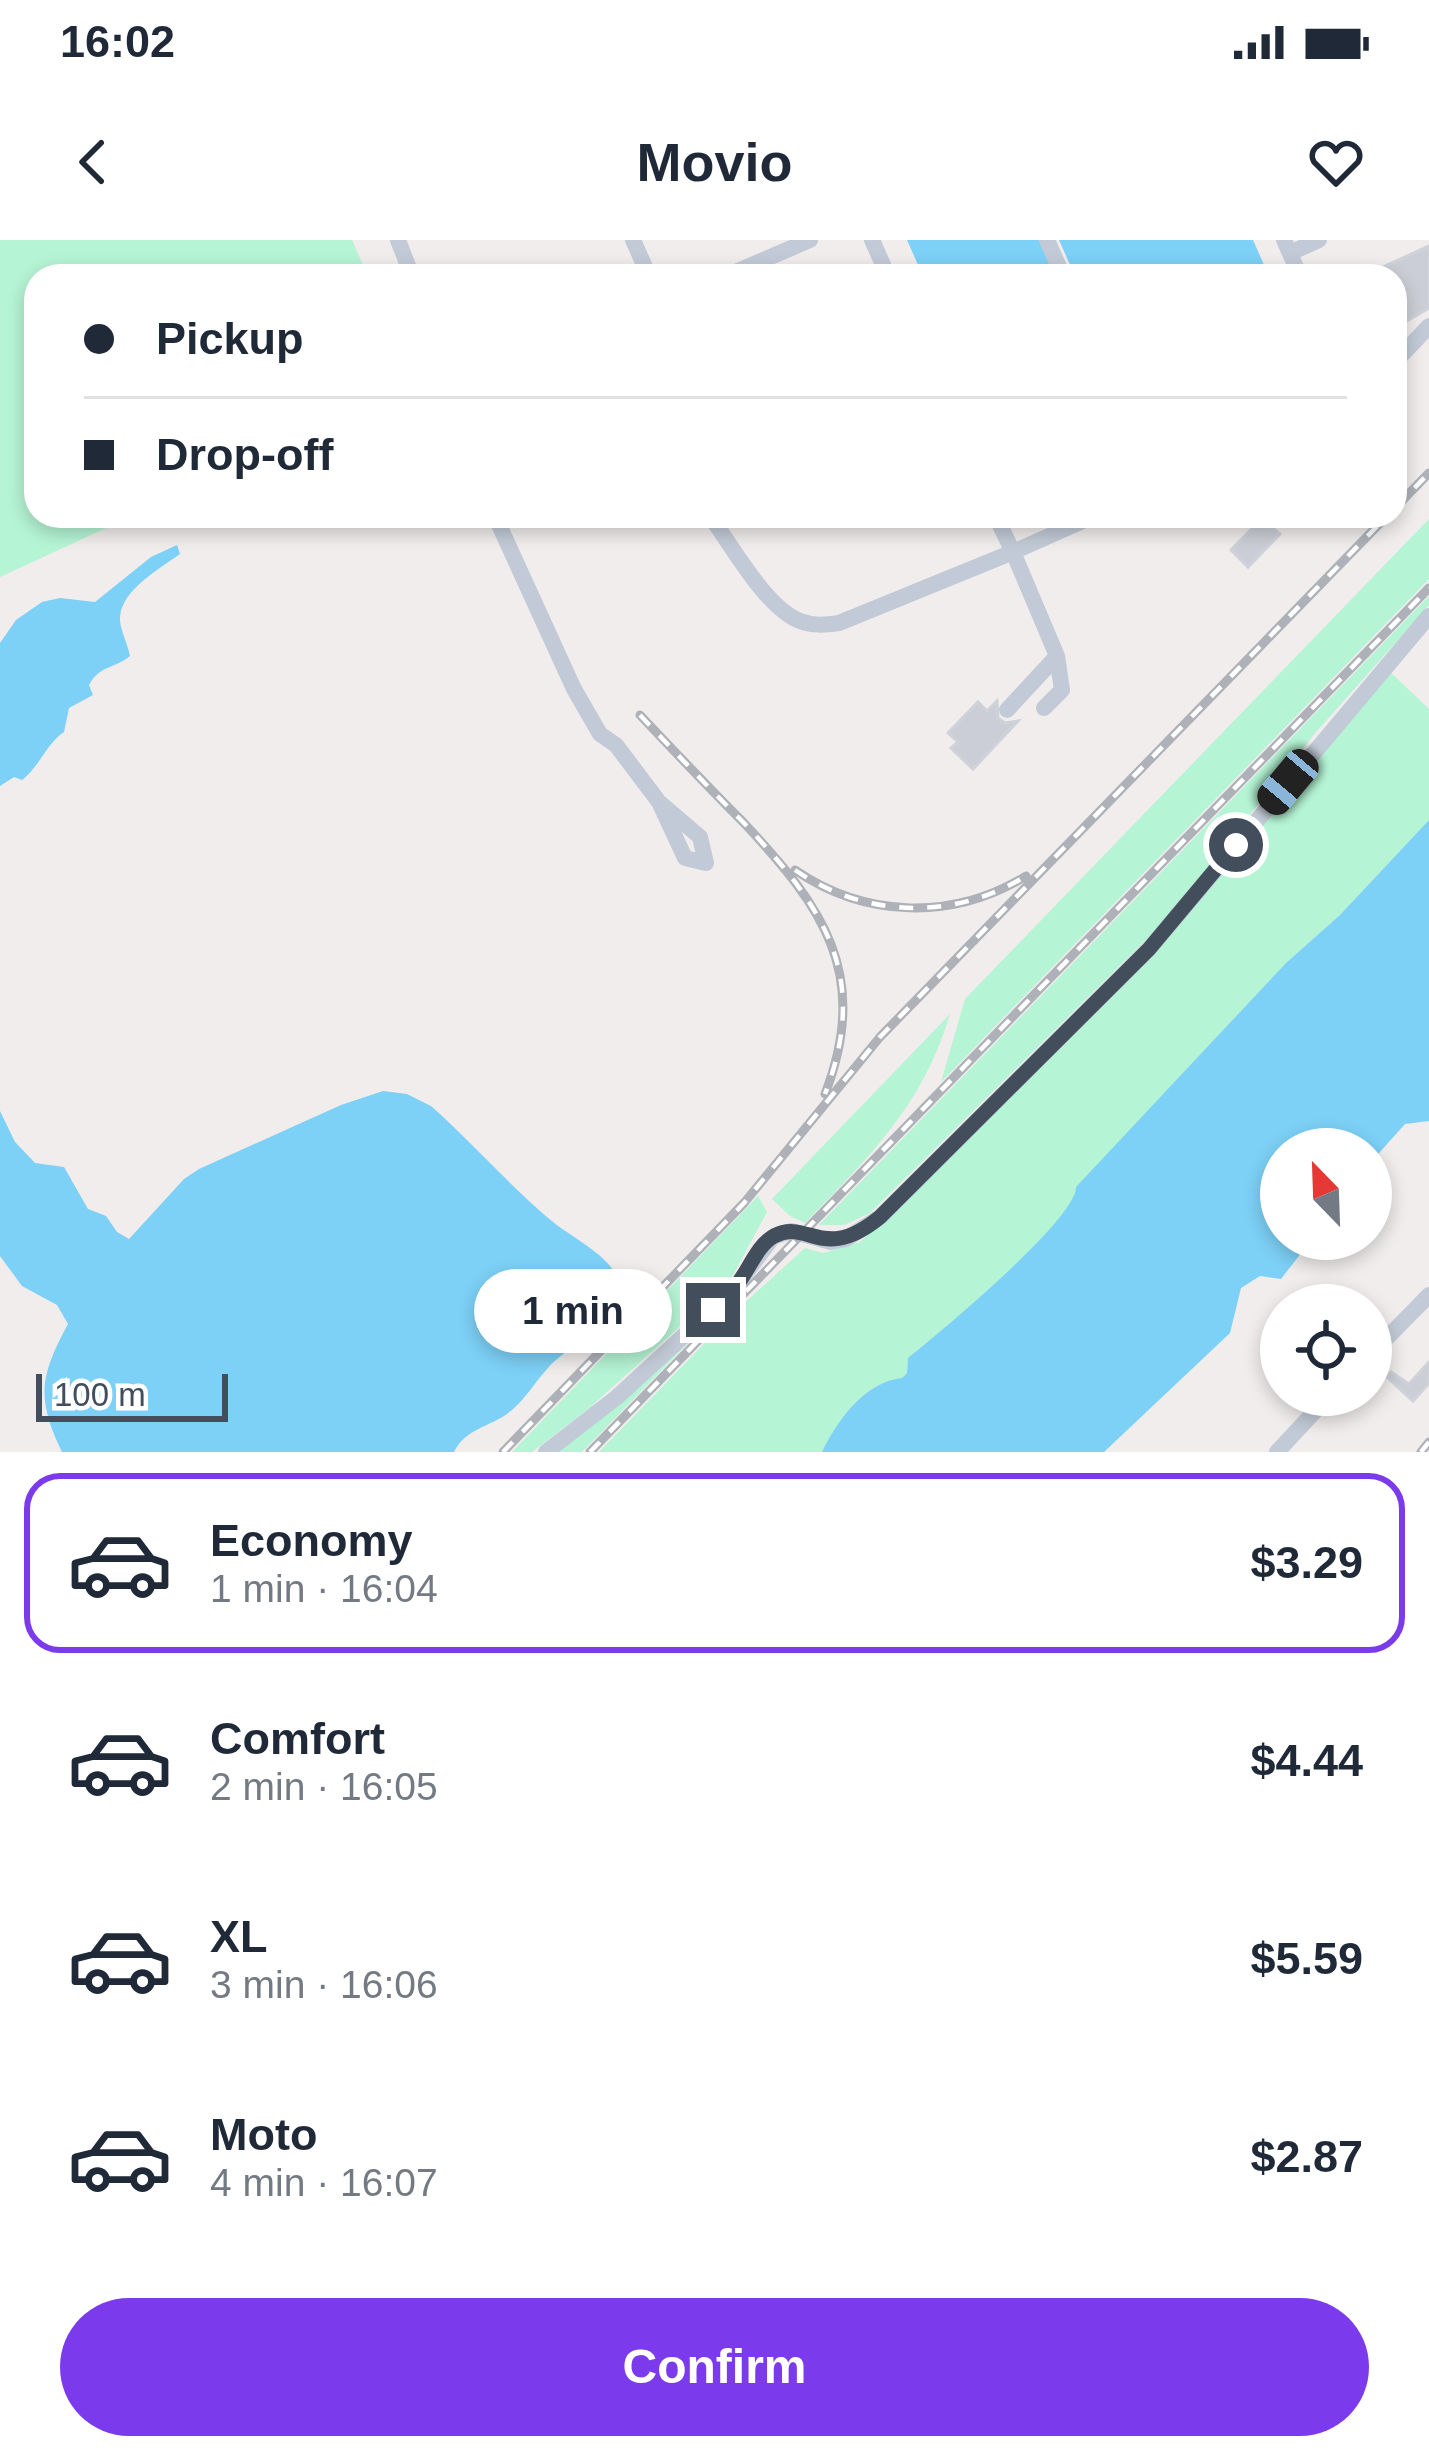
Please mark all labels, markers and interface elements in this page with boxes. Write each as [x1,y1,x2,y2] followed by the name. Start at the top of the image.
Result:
[60,16,175,67] text: 16:02
[60,129,126,195] icon: back
[1303,129,1369,195] icon: heart
[637,132,793,192] text: Movio
[156,313,304,364] text: Pickup
[156,429,333,480] text: Drop-off
[1251,743,1325,821] car
[1209,818,1263,872] route start
[1260,1128,1392,1260] north arrow
[1260,1128,1392,1416] map controls
[473,1268,671,1352] callout: 1 min
[686,1283,740,1337] route end
[1260,1284,1392,1416] button: locate
[522,1289,624,1332] text: 1 min
[36,1368,228,1421] scale bar
[54,1376,146,1413] text: 100 m
[66,1509,174,1617] icon: car
[210,1515,413,1566] text: Economy
[1250,1537,1363,1588] text: $3.29
[210,1567,438,1610] text: 1 min · 16:04
[66,1707,174,1815] icon: car
[210,1713,385,1764] text: Comfort
[1250,1735,1363,1786] text: $4.44
[210,1765,438,1808] text: 2 min · 16:05
[66,1905,174,2013] icon: car
[210,1911,268,1962] text: XL
[1250,1933,1363,1984] text: $5.59
[210,1963,438,2006] text: 3 min · 16:06
[66,2103,174,2211] icon: car
[210,2109,317,2160] text: Moto
[1250,2131,1363,2182] text: $2.87
[210,2161,438,2204] text: 4 min · 16:07
[60,2298,1369,2436] button: Confirm

